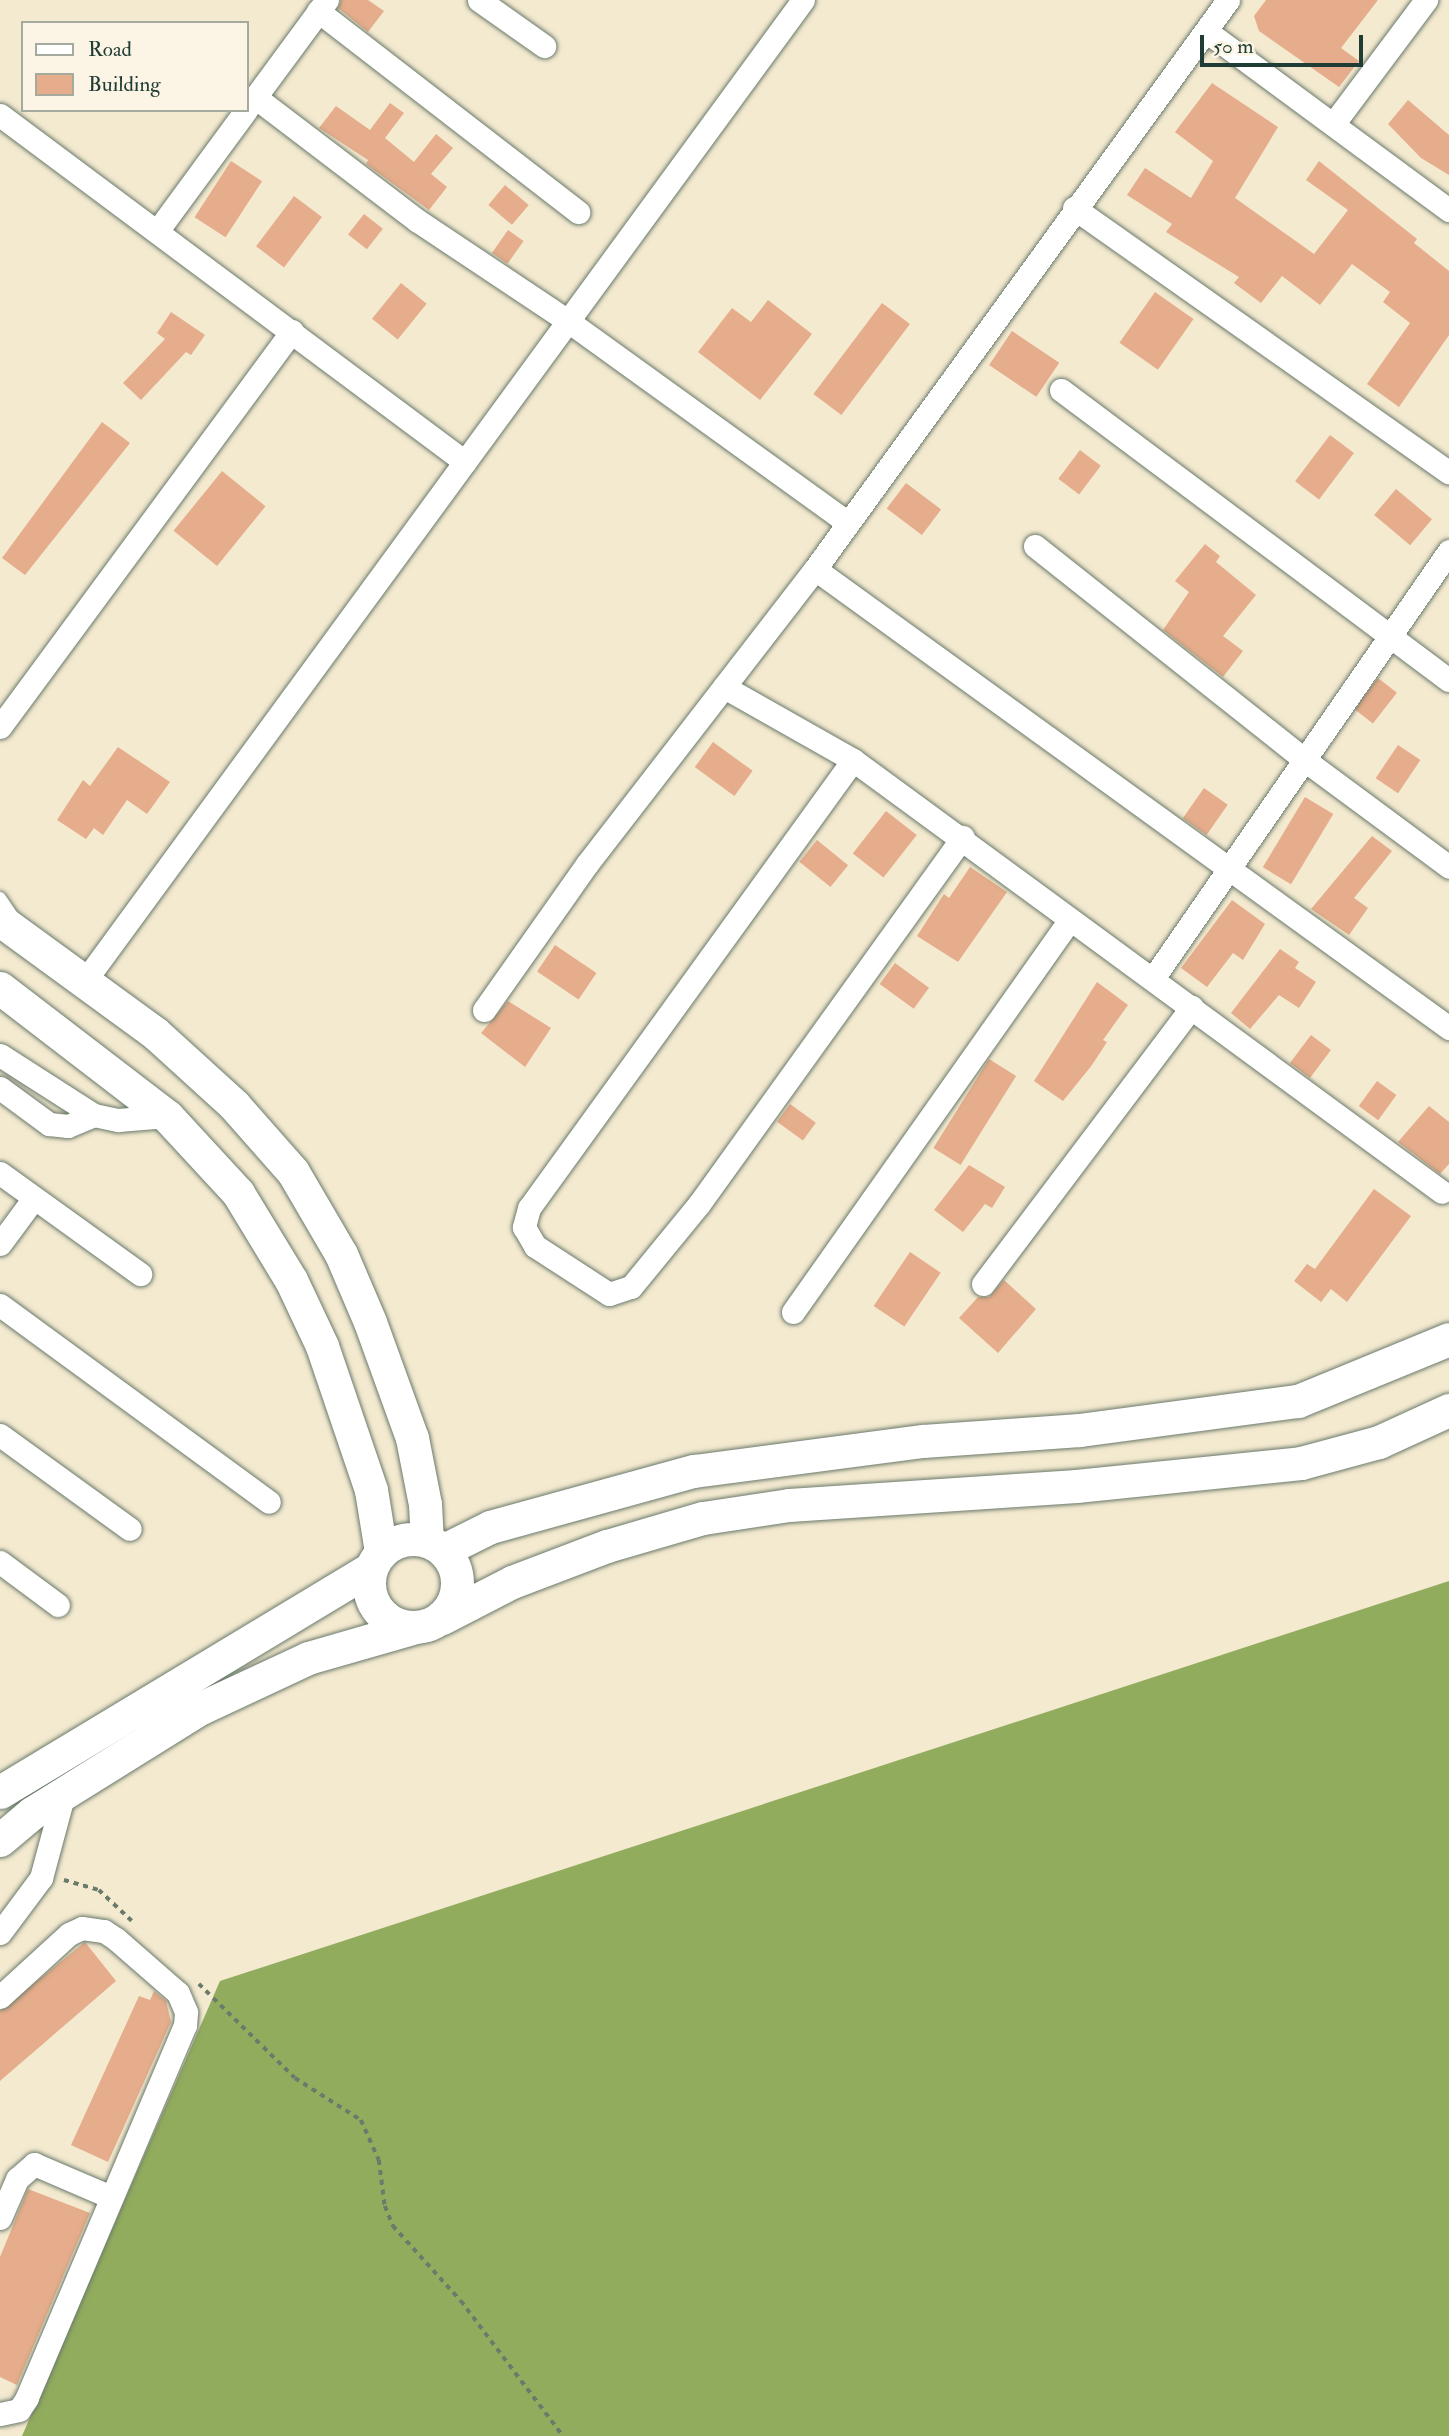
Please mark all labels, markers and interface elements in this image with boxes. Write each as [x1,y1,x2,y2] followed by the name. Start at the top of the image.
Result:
[21,21,248,112] legend
[1204,21,1367,65] scale bar
[1213,33,1254,60] text: 50 m
[88,36,132,63] text: Road
[88,71,161,98] text: Building

